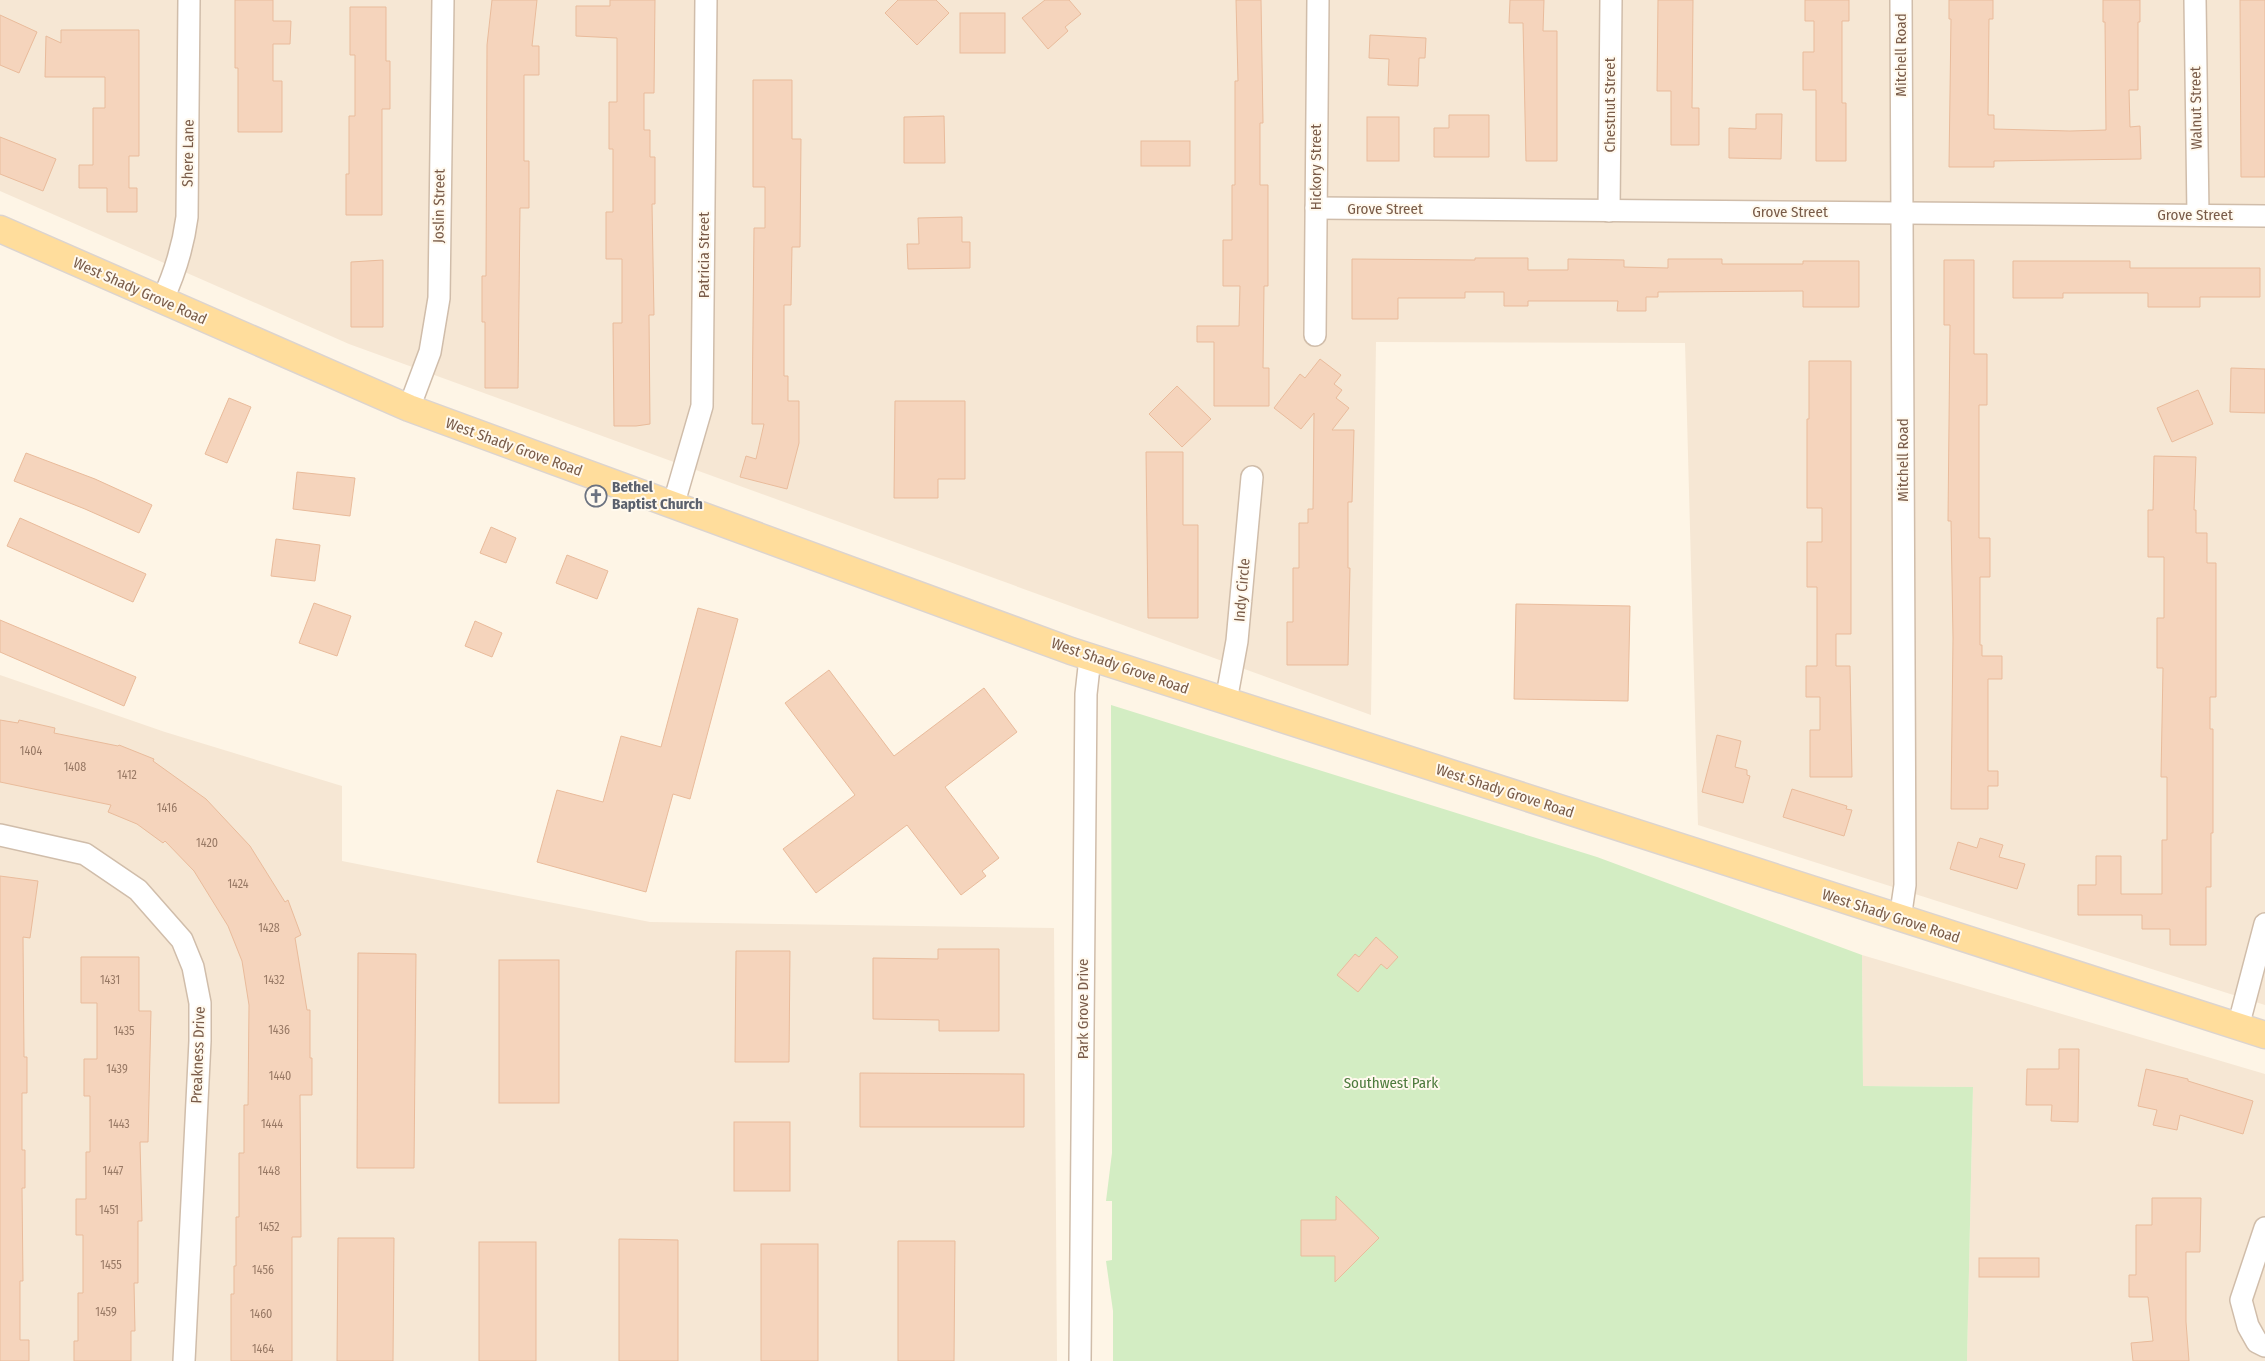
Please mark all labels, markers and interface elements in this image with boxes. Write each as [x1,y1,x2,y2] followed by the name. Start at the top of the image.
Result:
[1892,13,1910,97] street label: Mitchell Road
[1601,57,1619,153] street label: Chestnut Street
[2186,66,2206,150] street label: Walnut Street
[178,119,198,187] street label: Shere Lane
[1307,124,1325,210] street label: Hickory Street
[429,169,449,243] street label: Joslin Street
[1347,200,1423,218] street label: Grove Street
[1752,203,1828,221] street label: Grove Street
[2157,206,2233,224] street label: Grove Street
[695,212,713,298] street label: Patricia Street
[70,253,210,329] street label: West Shady Grove Road
[443,414,585,480] street label: West Shady Grove Road
[1894,418,1912,502] street label: Mitchell Road
[612,478,703,513] place label: Bethel Baptist Church
[584,484,608,508] church icon: Bethel Baptist Church
[1230,557,1254,623] street label: Indy Circle
[1049,634,1191,698] street label: West Shady Grove Road
[20,744,42,758] house number: 1404
[64,760,86,774] house number: 1408
[1434,760,1576,822] street label: West Shady Grove Road
[117,768,137,782] house number: 1412
[157,801,177,815] house number: 1416
[196,836,218,850] house number: 1420
[227,877,249,891] house number: 1424
[1820,885,1962,947] street label: West Shady Grove Road
[258,921,280,935] house number: 1428
[1074,959,1092,1059] street label: Park Grove Drive
[100,973,120,987] house number: 1431
[264,973,284,987] house number: 1432
[187,1006,209,1104] street label: Preakness Drive
[268,1023,290,1037] house number: 1436
[113,1024,135,1038] house number: 1435
[106,1062,128,1076] house number: 1439
[269,1069,291,1083] house number: 1440
[1344,1074,1438,1092] park label: Southwest Park
[108,1117,130,1131] house number: 1443
[261,1117,283,1131] house number: 1444
[103,1164,124,1178] house number: 1447
[258,1164,280,1178] house number: 1448
[99,1203,119,1217] house number: 1451
[258,1220,280,1234] house number: 1452
[100,1258,122,1272] house number: 1455
[252,1263,274,1277] house number: 1456
[95,1305,117,1319] house number: 1459
[250,1307,272,1321] house number: 1460
[252,1342,274,1356] house number: 1464

